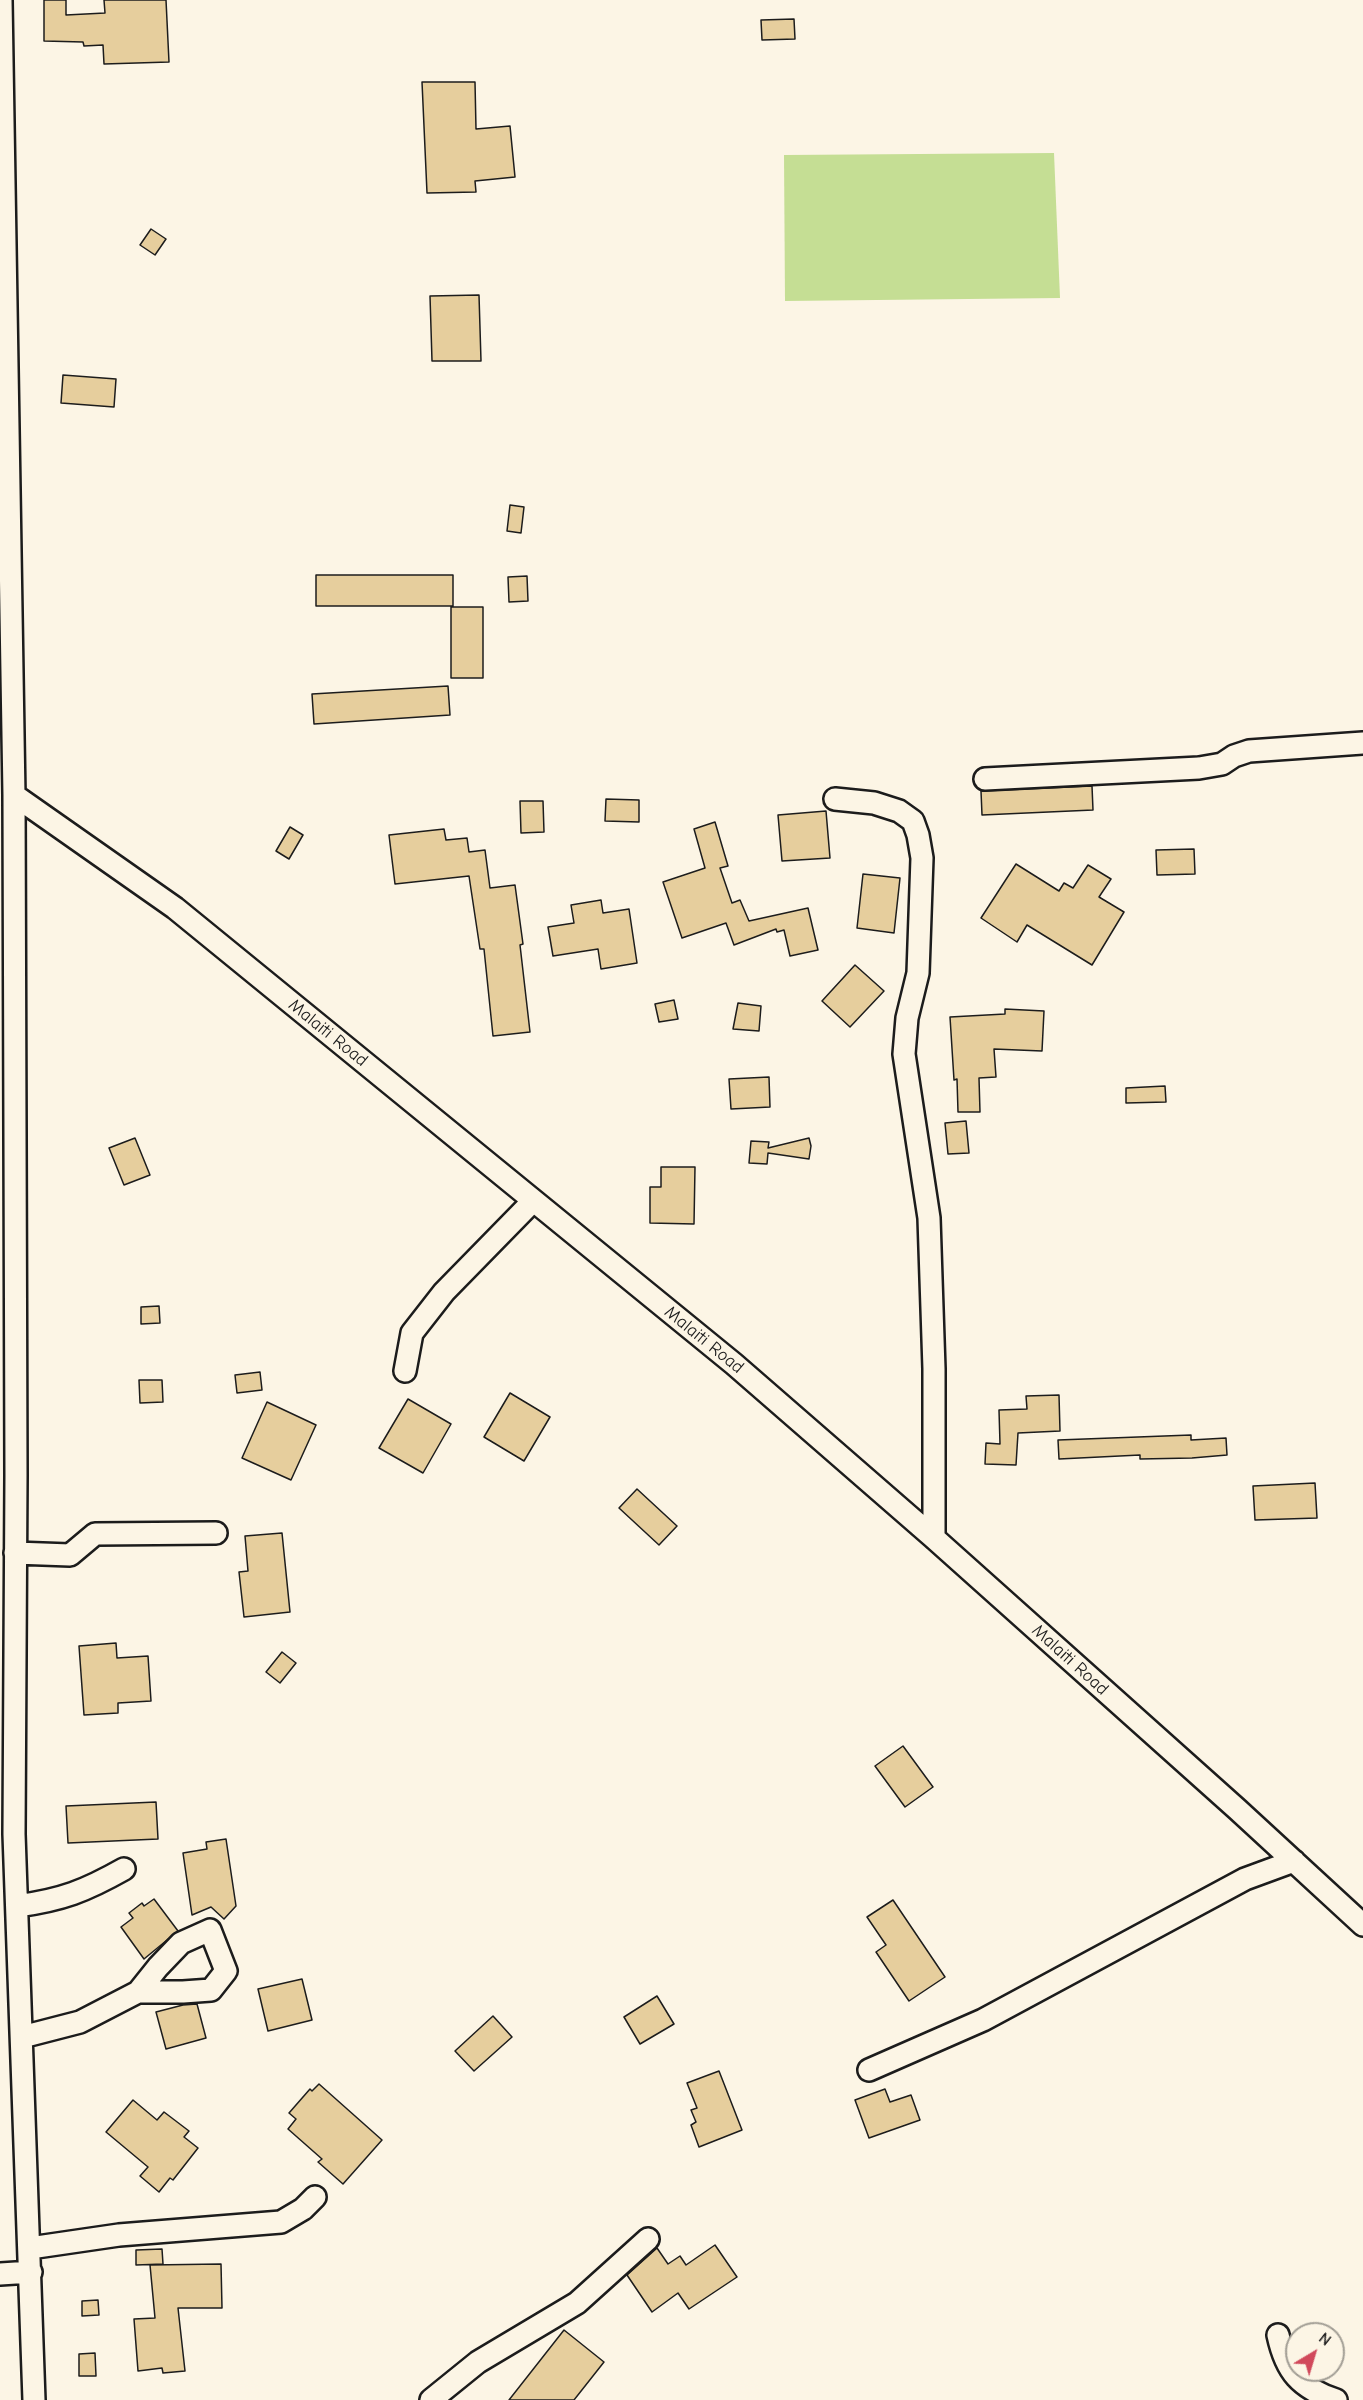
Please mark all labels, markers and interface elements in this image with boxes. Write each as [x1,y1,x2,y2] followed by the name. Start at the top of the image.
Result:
[284,994,372,1072] street label: Malaiti Road
[660,1301,748,1379] street label: Malaiti Road
[1027,1620,1113,1700] street label: Malaiti Road
[1285,2322,1345,2382] north arrow
[1315,2329,1335,2350] text: N

